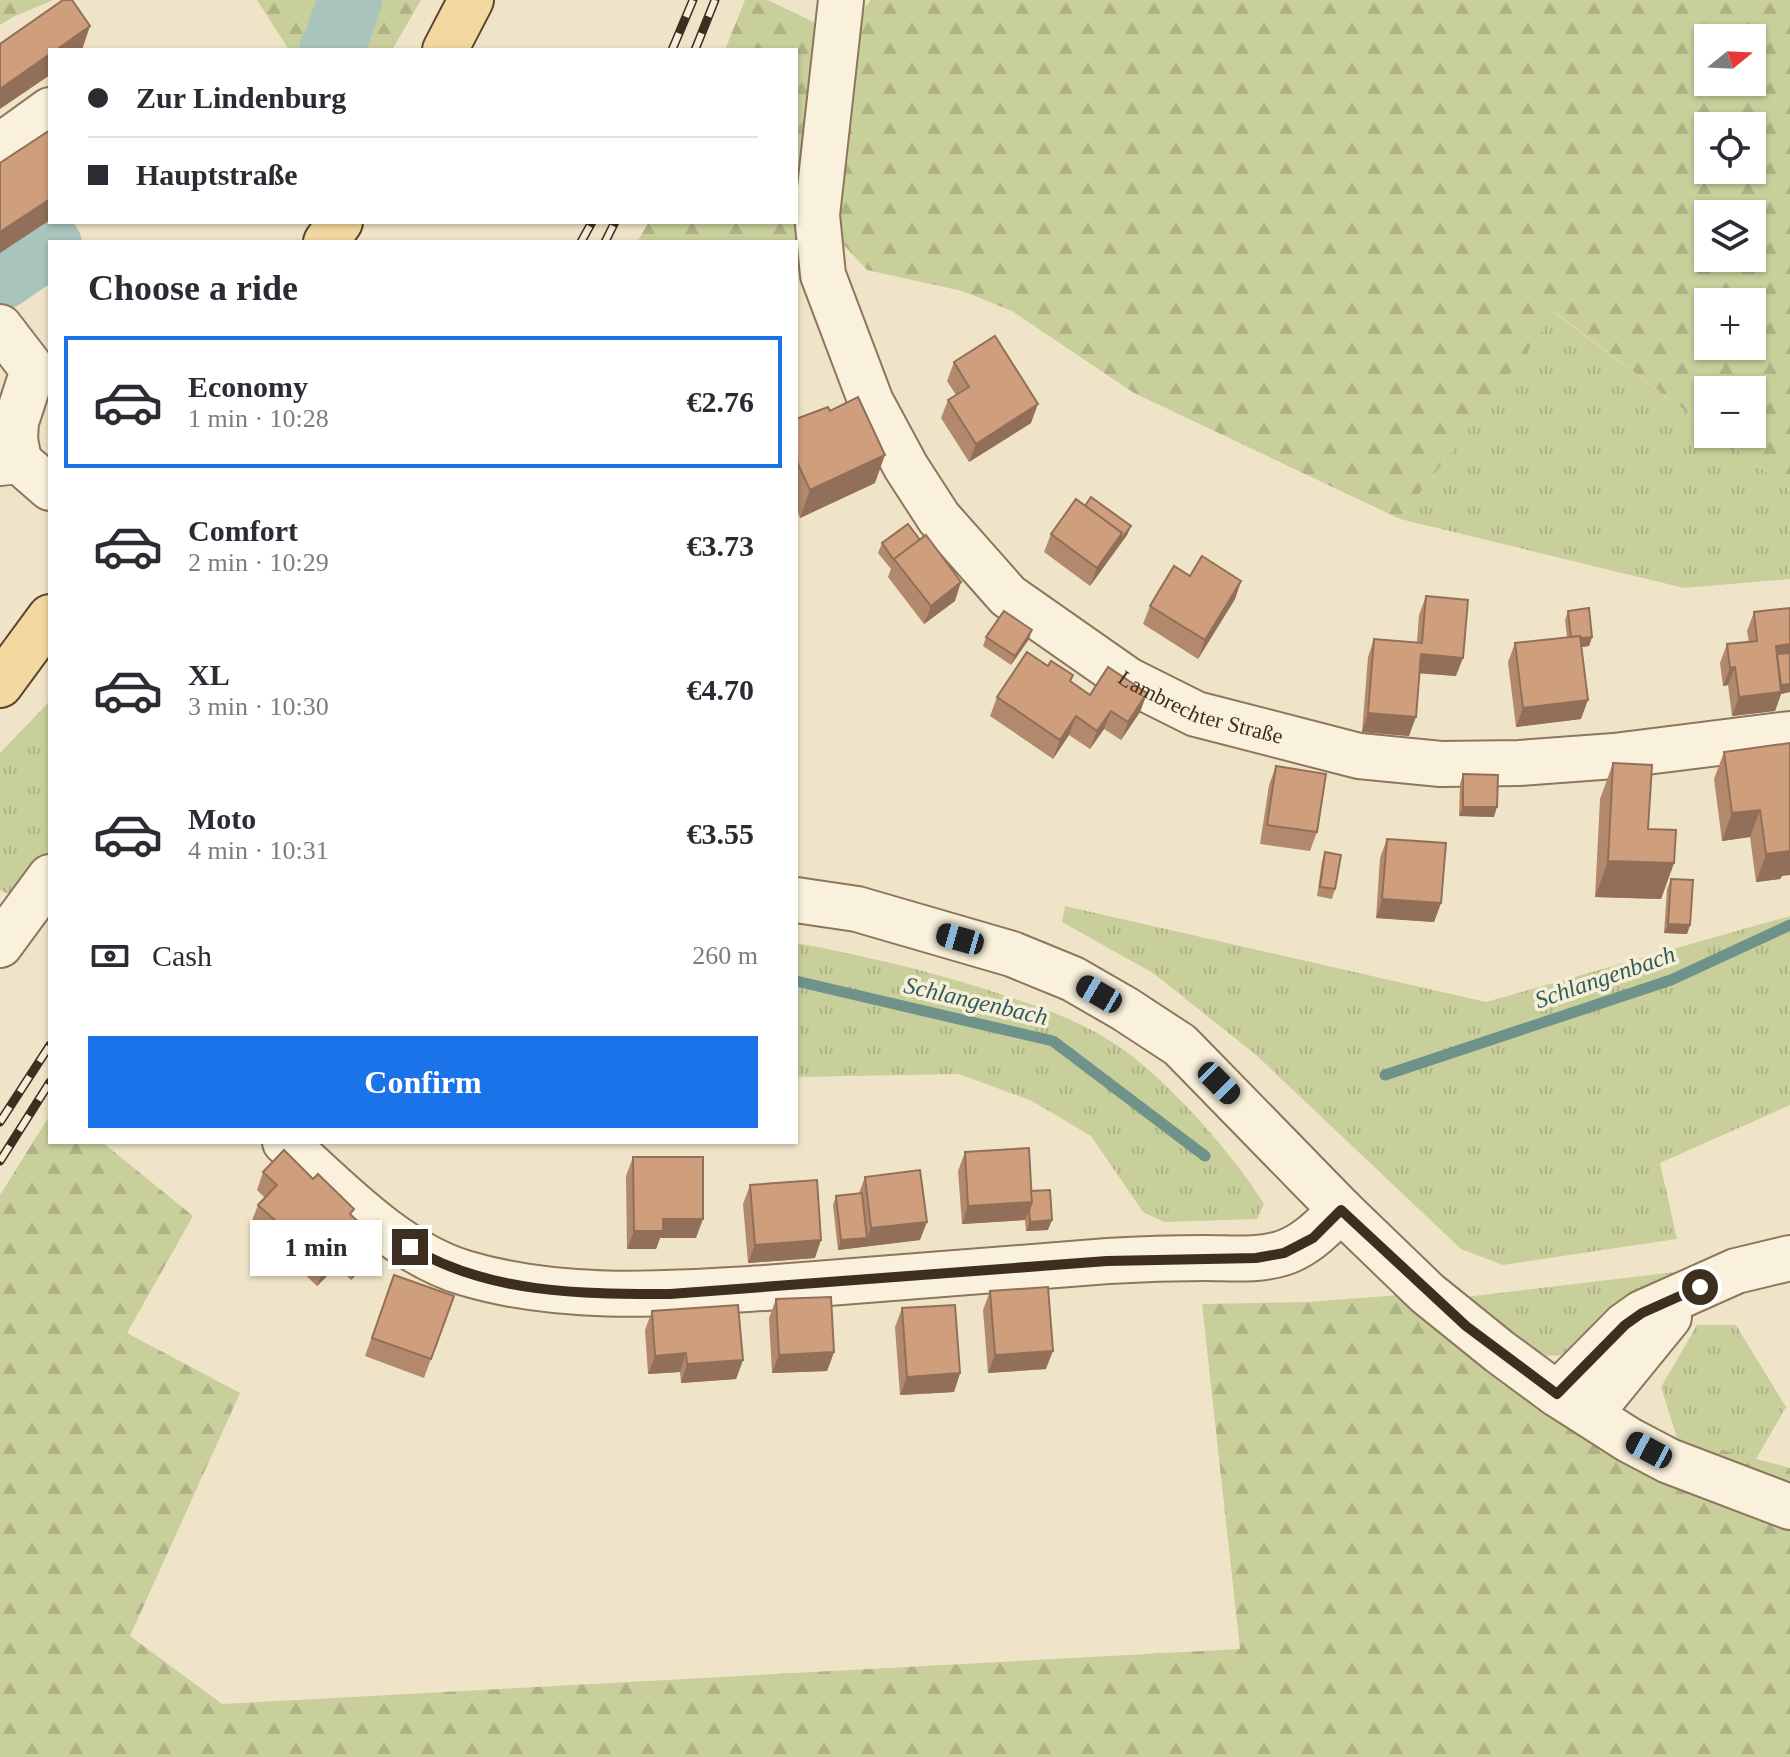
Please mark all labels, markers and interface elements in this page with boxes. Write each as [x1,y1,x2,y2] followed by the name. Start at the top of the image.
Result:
[1694,24,1766,96] north arrow
[1694,24,1766,448] map controls
[136,81,346,114] text: Zur Lindenburg
[1694,112,1766,184] button: locate
[136,158,298,191] text: Hauptstraße
[1694,200,1766,272] button: layers
[88,268,298,308] text: Choose a ride
[1694,288,1766,360] button: +
[92,366,164,438] icon: car
[188,370,308,403] text: Economy
[1694,376,1766,448] button: −
[687,385,754,418] text: €2.76
[188,404,329,433] text: 1 min · 10:28
[92,510,164,582] icon: car
[188,514,298,547] text: Comfort
[687,529,754,562] text: €3.73
[188,548,329,577] text: 2 min · 10:29
[92,654,164,726] icon: car
[188,658,230,691] text: XL
[1113,665,1286,749] street label: Lambrechter Straße
[687,673,754,706] text: €4.70
[188,692,329,721] text: 3 min · 10:30
[92,798,164,870] icon: car
[188,802,256,835] text: Moto
[687,817,754,850] text: €3.55
[188,836,329,865] text: 4 min · 10:31
[934,921,986,957] car
[88,934,132,978] icon: cash
[152,939,212,972] text: Cash
[692,941,758,970] text: 260 m
[1531,941,1679,1013] water label: Schlangenbach
[902,972,1050,1030] water label: Schlangenbach
[1072,972,1126,1016] car
[88,1036,758,1128] button: Confirm
[1194,1058,1244,1108] car
[250,1219,382,1275] callout: 1 min
[392,1229,428,1265] route end
[285,1233,347,1262] text: 1 min
[1682,1269,1718,1305] route start
[1622,1428,1676,1472] car

